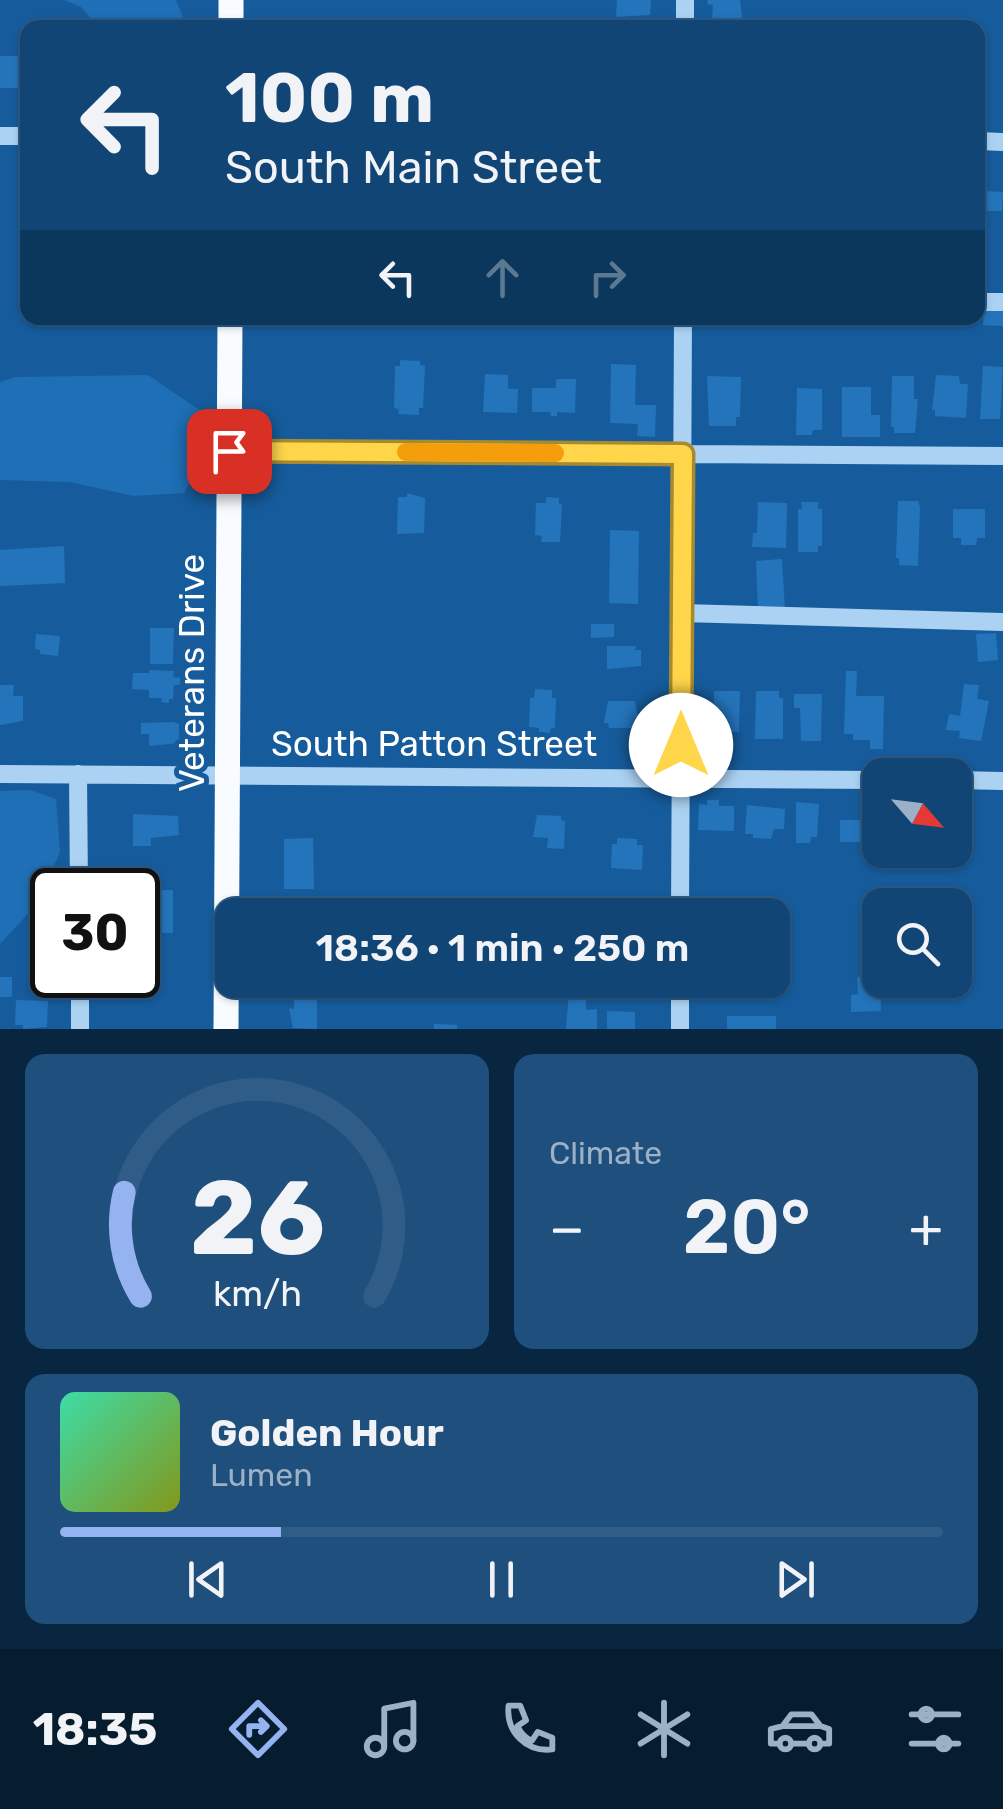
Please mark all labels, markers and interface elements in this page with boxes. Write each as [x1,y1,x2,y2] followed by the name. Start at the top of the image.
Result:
[225,57,434,140] text: 100 m
[60,60,190,190] icon: left
[225,141,602,194] text: South Main Street
[370,250,425,305] icon: left
[475,250,530,305] icon: ahead
[580,250,635,305] icon: right
[187,409,272,494] pin
[202,424,257,479] icon: arrive
[171,554,213,792] street label: Veterans Drive
[629,693,733,797] position arrow
[271,723,597,765] street label: South Patton Street
[862,758,972,868] north arrow
[862,758,972,998] map controls
[30,868,160,998] speed limit sign: 30
[862,888,972,998] button: search
[316,925,689,971] text: 18:36 · 1 min · 250 m
[549,1134,662,1172] text: Climate
[189,1157,325,1280] text: 26
[683,1183,811,1272] text: 20°
[549,1196,585,1261] text: −
[909,1196,943,1261] text: +
[212,1273,302,1315] text: km/h
[210,1410,444,1456] text: Golden Hour
[210,1456,313,1494] text: Lumen
[180,1552,235,1607] icon: previous
[474,1552,529,1607] icon: pause
[768,1552,823,1607] icon: next
[223,1694,293,1764] icon: directions
[358,1694,428,1764] icon: music
[494,1694,564,1764] icon: phone
[629,1694,699,1764] icon: climate
[765,1694,835,1764] icon: car
[900,1694,970,1764] icon: filters
[33,1703,157,1756] text: 18:35

